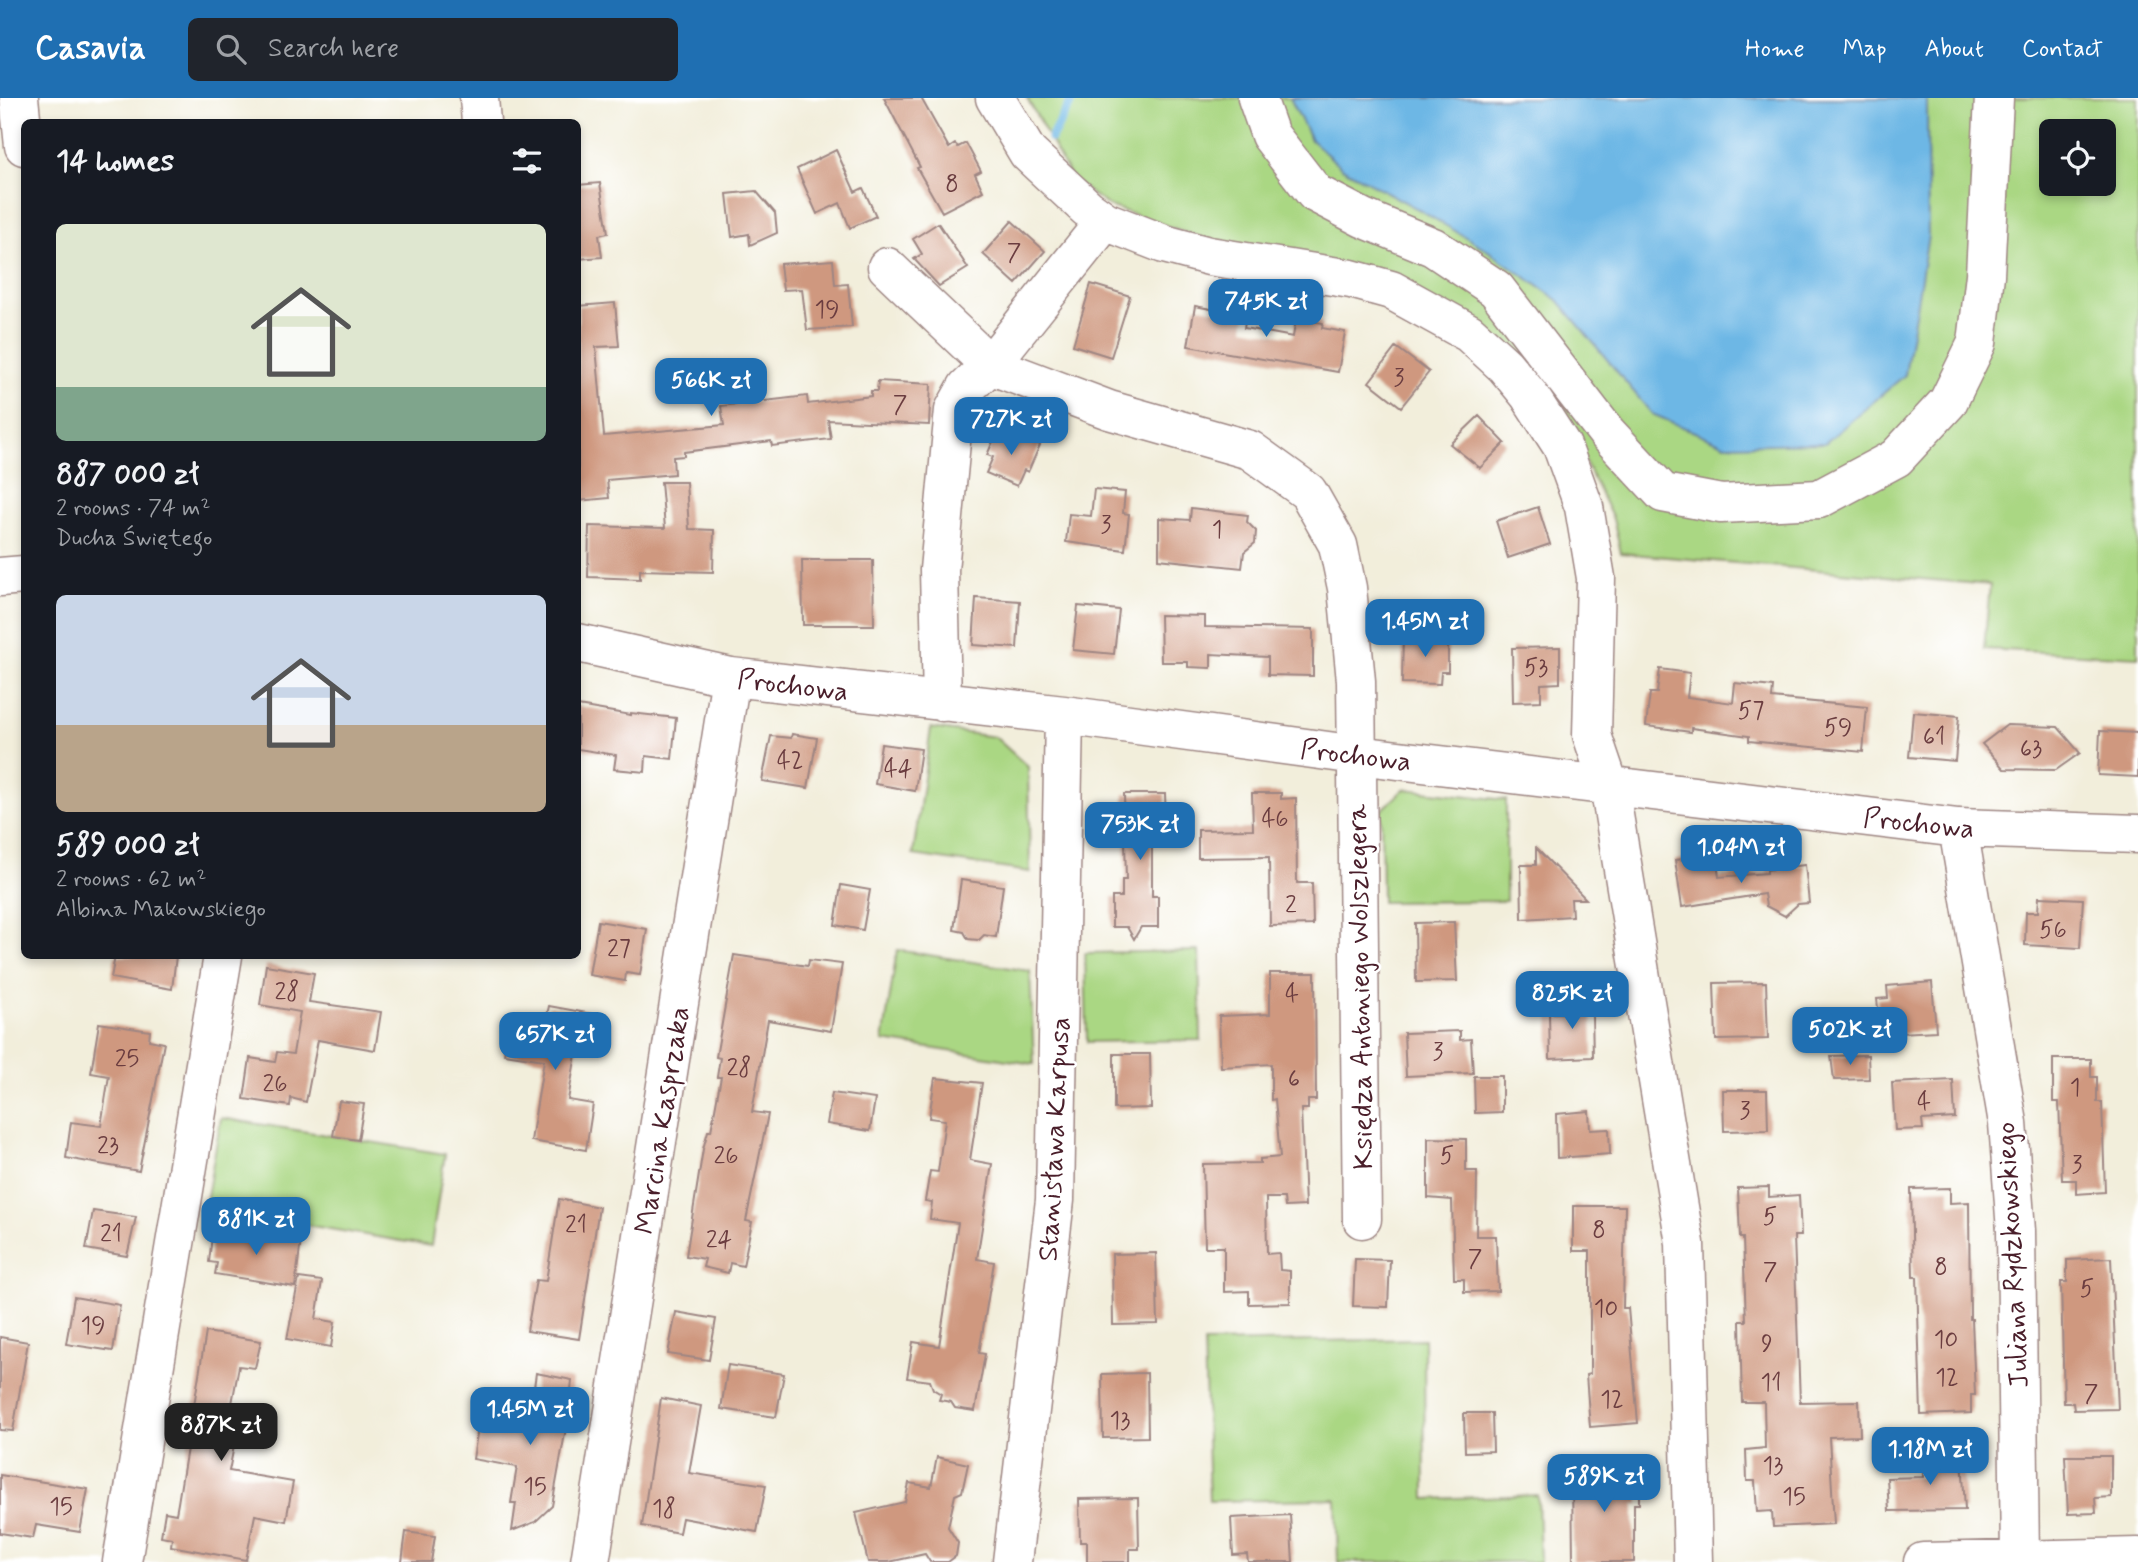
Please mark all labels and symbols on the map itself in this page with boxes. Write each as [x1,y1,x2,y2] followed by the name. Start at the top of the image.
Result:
[945,169,959,200] house number: 8
[1007,238,1021,269] house number: 7
[1201,280,1331,339] pin: 745K zł
[814,295,840,326] house number: 19
[646,358,776,418] pin: 566K zł
[1394,363,1405,394] house number: 3
[893,390,907,421] house number: 7
[946,398,1076,457] pin: 727K zł
[1101,510,1112,541] house number: 3
[1212,515,1222,546] house number: 1
[1353,600,1497,659] pin: 1.45M zł
[1524,653,1548,684] house number: 53
[735,661,850,712] street label: Prochowa
[1738,696,1764,727] house number: 57
[1824,713,1852,744] house number: 59
[1923,722,1945,753] house number: 61
[1298,731,1413,782] street label: Prochowa
[2020,734,2042,765] house number: 63
[777,746,803,777] house number: 42
[884,754,912,785] house number: 44
[1861,800,1976,849] street label: Prochowa
[1075,802,1205,862] pin: 753K zł
[1261,804,1289,835] house number: 46
[1340,804,1383,1170] street label: Księdza Antoniego Wolszlegera
[1669,826,1813,885] pin: 1.04M zł
[1285,890,1297,921] house number: 2
[2039,915,2067,946] house number: 56
[607,934,631,965] house number: 27
[1507,972,1637,1031] pin: 825K zł
[275,977,299,1008] house number: 28
[1285,979,1299,1010] house number: 4
[627,1004,700,1237] street label: Marcina Kasprzaka
[1785,1007,1915,1067] pin: 502K zł
[490,1012,620,1072] pin: 657K zł
[1031,1016,1080,1262] street label: Stanisława Karpusa
[1433,1037,1444,1068] house number: 3
[115,1044,139,1075] house number: 25
[727,1053,751,1084] house number: 28
[1288,1064,1300,1095] house number: 6
[262,1069,288,1100] house number: 26
[2070,1073,2080,1104] house number: 1
[1917,1087,1931,1118] house number: 4
[1740,1096,1751,1127] house number: 3
[1988,1121,2039,1389] street label: Juliana Rydzkowskiego
[97,1131,119,1162] house number: 23
[713,1141,739,1172] house number: 26
[1440,1141,1454,1172] house number: 5
[2072,1150,2083,1181] house number: 3
[191,1198,321,1257] pin: 881K zł
[1763,1202,1777,1233] house number: 5
[565,1210,587,1241] house number: 21
[1592,1215,1606,1246] house number: 8
[100,1219,122,1250] house number: 21
[706,1225,732,1256] house number: 24
[1468,1244,1482,1275] house number: 7
[1934,1252,1948,1283] house number: 8
[1763,1257,1777,1288] house number: 7
[2080,1274,2094,1305] house number: 5
[1594,1294,1618,1325] house number: 10
[80,1311,106,1342] house number: 19
[1934,1325,1958,1356] house number: 10
[1761,1329,1773,1360] house number: 9
[1935,1363,1959,1394] house number: 12
[1760,1368,1782,1399] house number: 11
[2084,1379,2098,1410] house number: 7
[1600,1385,1624,1416] house number: 12
[458,1388,602,1447] pin: 1.45M zł
[156,1404,286,1463] pin: 887K zł
[1110,1406,1130,1437] house number: 13
[1858,1428,2002,1487] pin: 1.18M zł
[1763,1451,1783,1482] house number: 13
[1539,1454,1669,1514] pin: 589K zł
[523,1472,547,1503] house number: 15
[1782,1482,1806,1513] house number: 15
[49,1492,73,1523] house number: 15
[652,1494,676,1525] house number: 18

